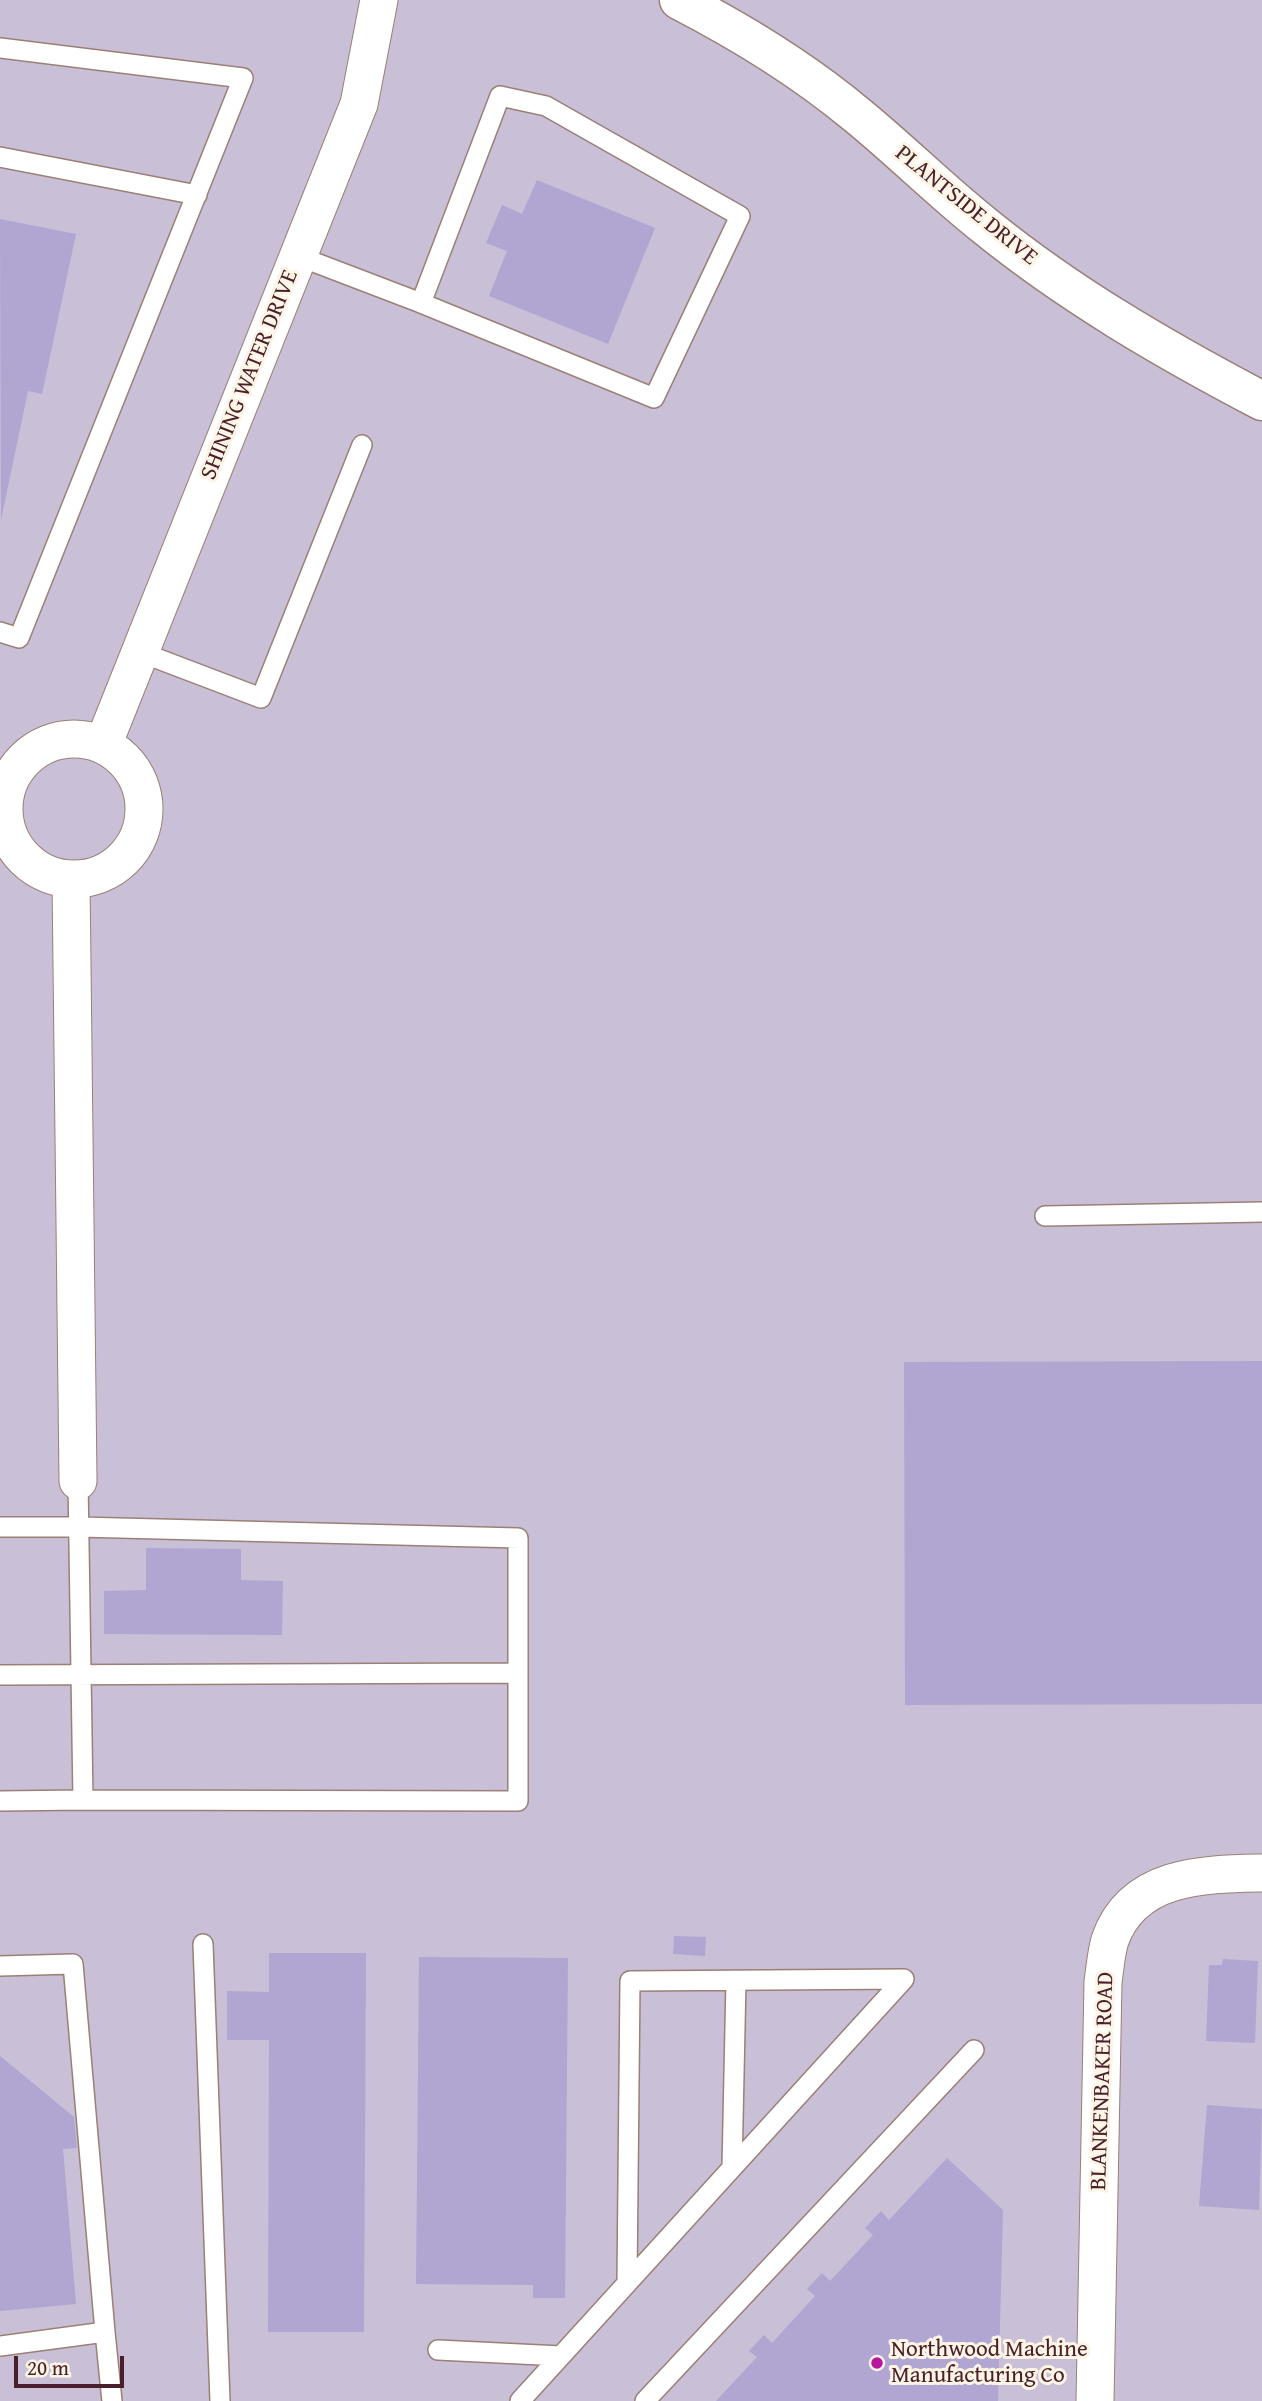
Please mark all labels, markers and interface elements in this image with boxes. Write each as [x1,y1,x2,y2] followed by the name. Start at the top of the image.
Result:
[889,140,1043,272] street label: PLANTSIDE DRIVE
[195,266,305,484] street label: SHINING WATER DRIVE
[1085,1971,1121,2191] street label: BLANKENBAKER ROAD
[891,2336,1088,2390] place label: Northwood Machine Manufacturing Co
[18,2342,128,2386] scale bar
[27,2352,69,2383] text: 20 m
[869,2355,885,2371] marker: Northwood Machine Manufacturing Co

